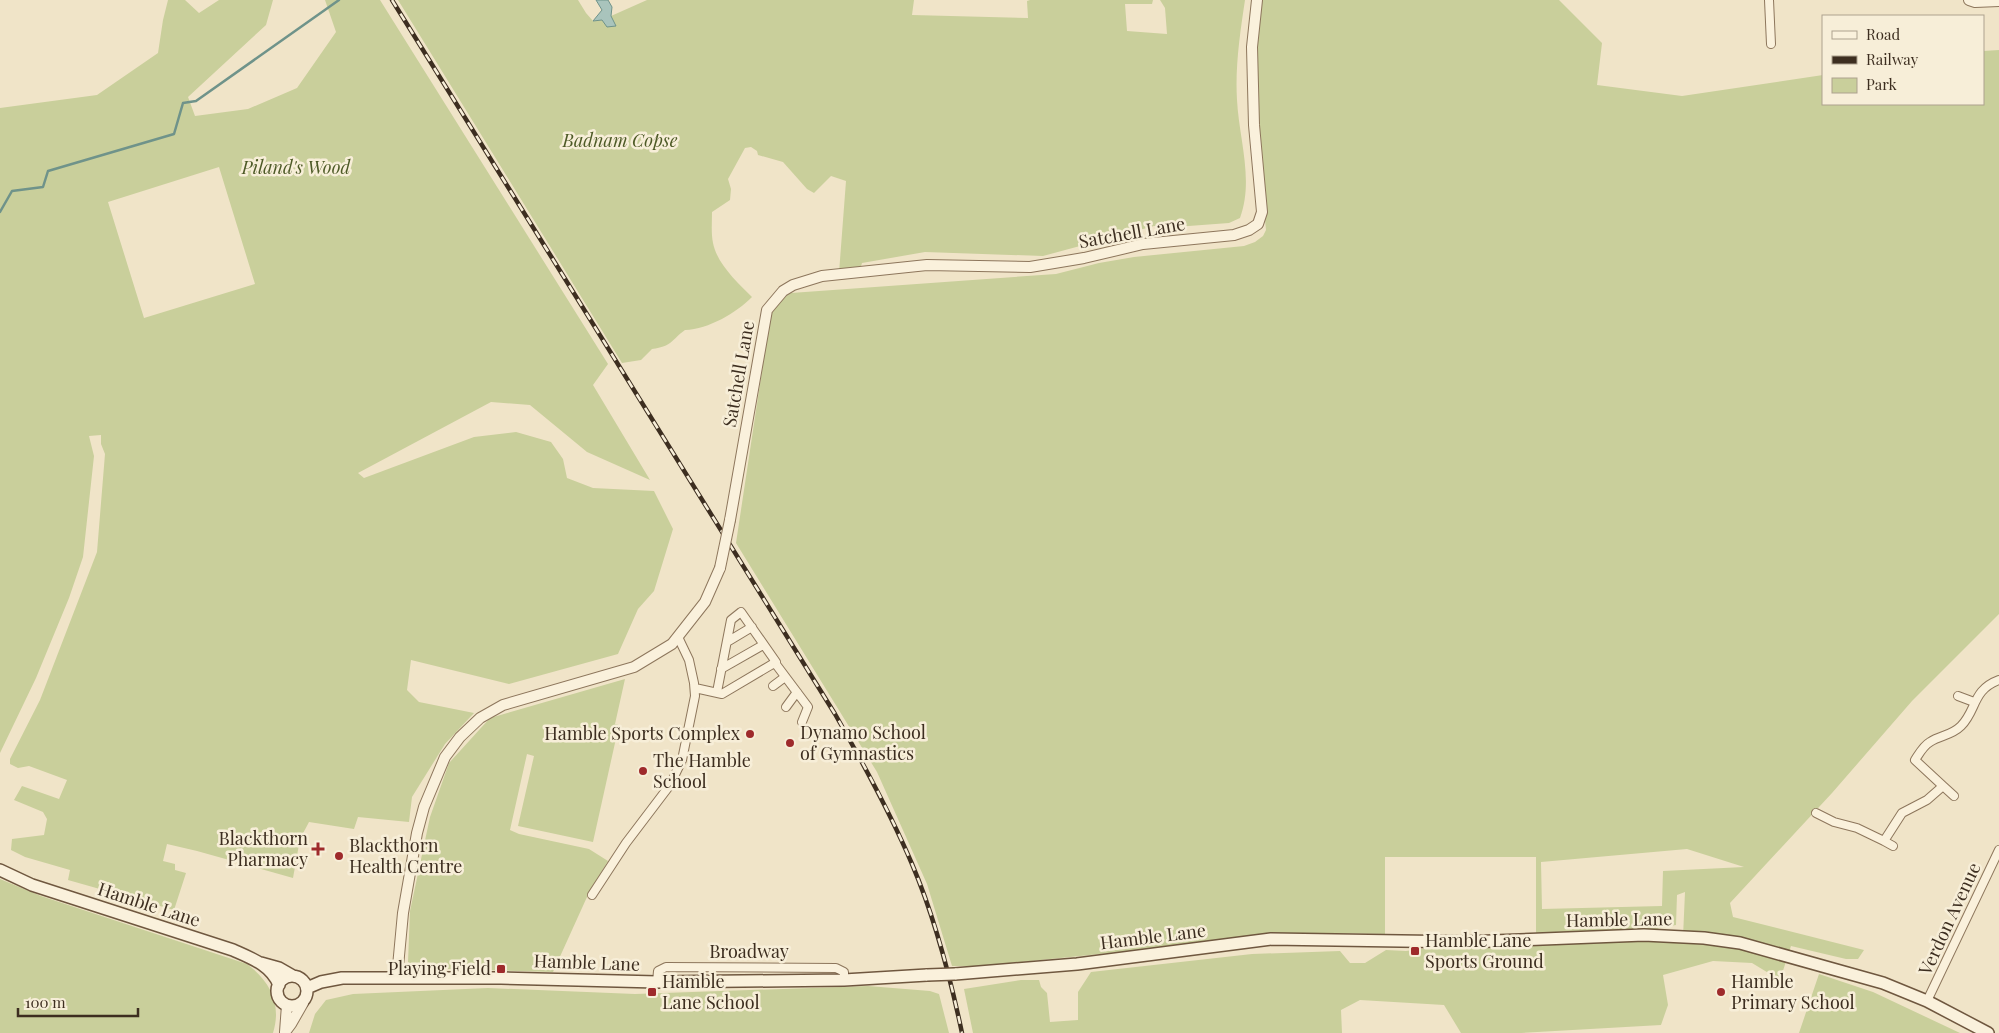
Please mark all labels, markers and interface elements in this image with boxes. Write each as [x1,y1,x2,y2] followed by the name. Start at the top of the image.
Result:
[1822,15,1984,105] legend
[1866,24,1900,44] text: Road
[1866,49,1919,69] text: Railway
[1866,74,1898,94] text: Park
[562,128,678,152] park label: Badnam Copse
[241,155,351,179] park label: Piland's Wood
[1077,211,1187,253] street label: Satchell Lane
[717,319,759,429] street label: Satchell Lane
[800,720,926,765] place label: Dynamo School of Gymnastics
[544,721,741,745] place label: Hamble Sports Complex
[744,728,756,740] marker: Hamble Sports Complex
[784,737,796,749] marker: Dynamo School of Gymnastics
[653,748,751,793] place label: The Hamble School
[637,765,649,777] marker: The Hamble School
[219,826,308,871] place label: Blackthorn Pharmacy
[349,833,462,878] place label: Blackthorn Health Centre
[312,843,324,855] marker: Blackthorn Pharmacy
[333,850,345,862] marker: Blackthorn Health Centre
[1912,859,1986,980] street label: Verdon Avenue
[95,876,204,932] street label: Hamble Lane
[1566,906,1672,932] street label: Hamble Lane
[1099,918,1207,954] street label: Hamble Lane
[1425,928,1544,973] place label: Hamble Lane Sports Ground
[709,939,789,963] street label: Broadway
[1409,945,1421,957] marker: Hamble Lane Sports Ground
[533,948,641,976] street label: Hamble Lane
[388,956,492,980] place label: Playing Field
[495,963,507,975] marker: Playing Field
[662,969,760,1014] place label: Hamble Lane School
[1731,969,1855,1014] place label: Hamble Primary School
[18,986,138,1018] scale bar
[646,986,658,998] marker: Hamble Lane School
[1715,986,1727,998] marker: Hamble Primary School
[25,992,66,1012] text: 100 m

